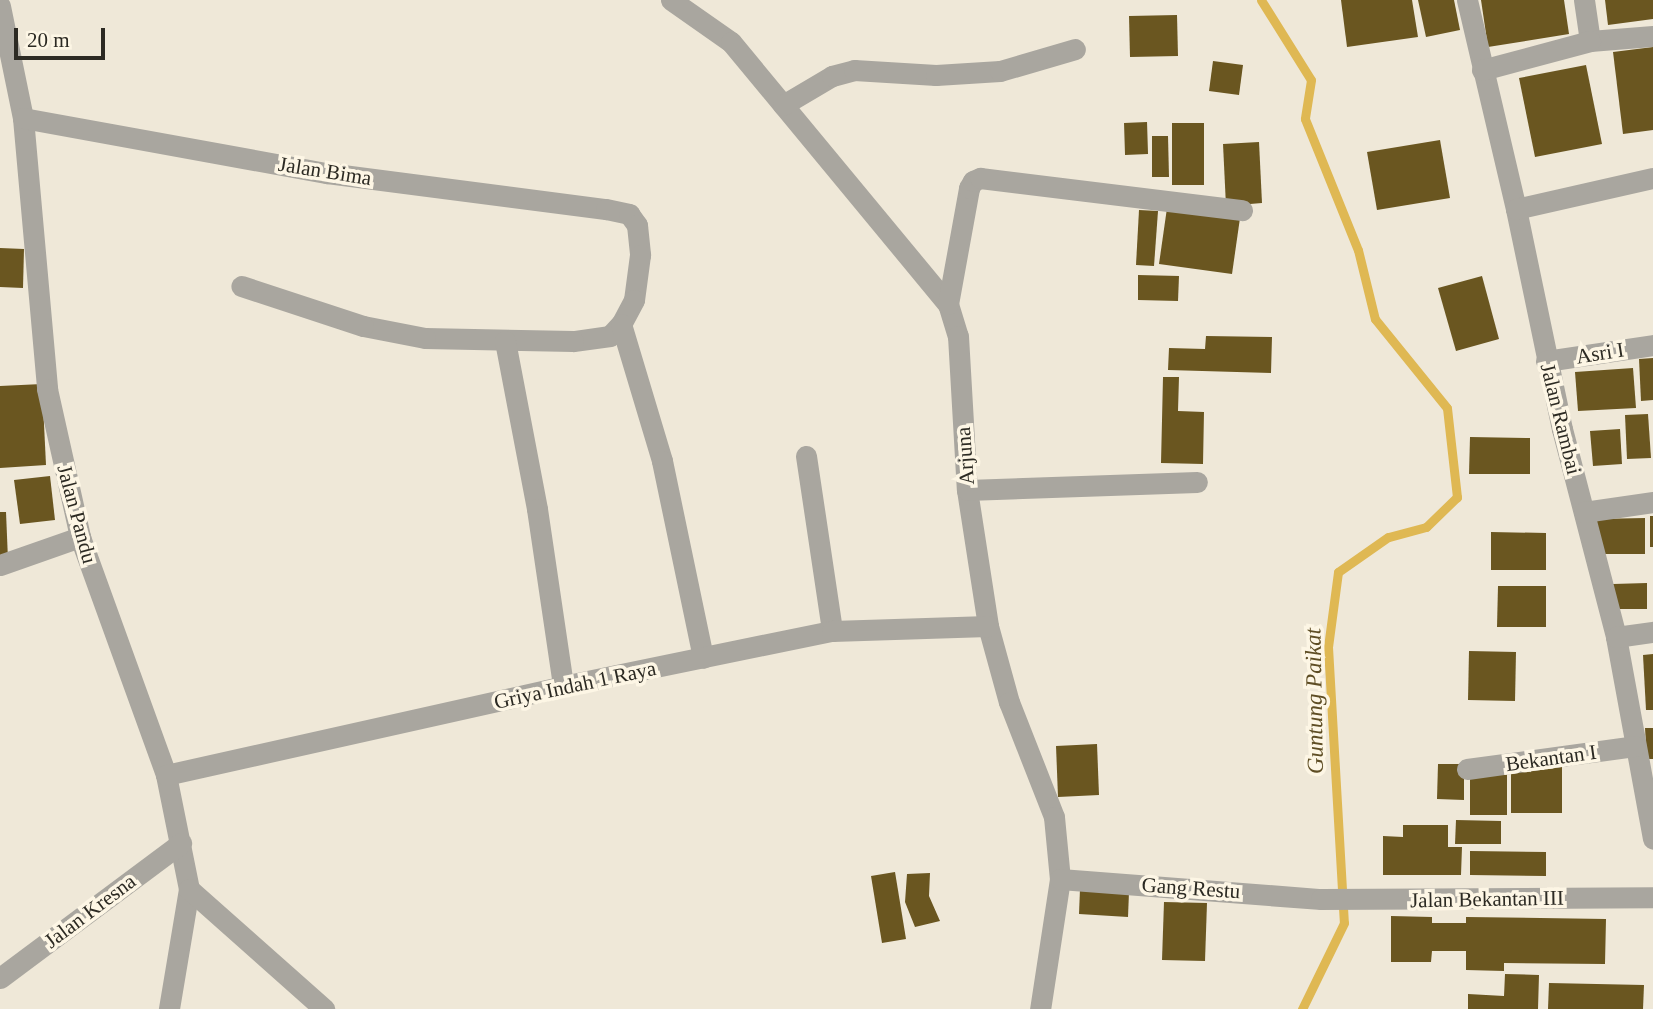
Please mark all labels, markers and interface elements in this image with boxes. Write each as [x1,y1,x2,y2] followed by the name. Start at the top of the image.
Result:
[18,14,108,58] scale bar
[27,28,70,52] text: 20 m
[277,151,373,191] street label: Jalan Bima
[1574,337,1626,369] street label: Asri I
[1535,361,1587,477] street label: Jalan Rambai
[950,426,980,486] street label: Arjuna
[52,462,102,566] street label: Jalan Pandu
[1300,628,1330,774] water label: Guntung Paikat
[492,656,658,714] street label: Griya Indah 1 Raya
[1504,739,1598,777] street label: Bekantan I
[39,868,141,954] street label: Jalan Kresna
[1141,872,1241,904] street label: Gang Restu
[1410,885,1564,913] street label: Jalan Bekantan III

